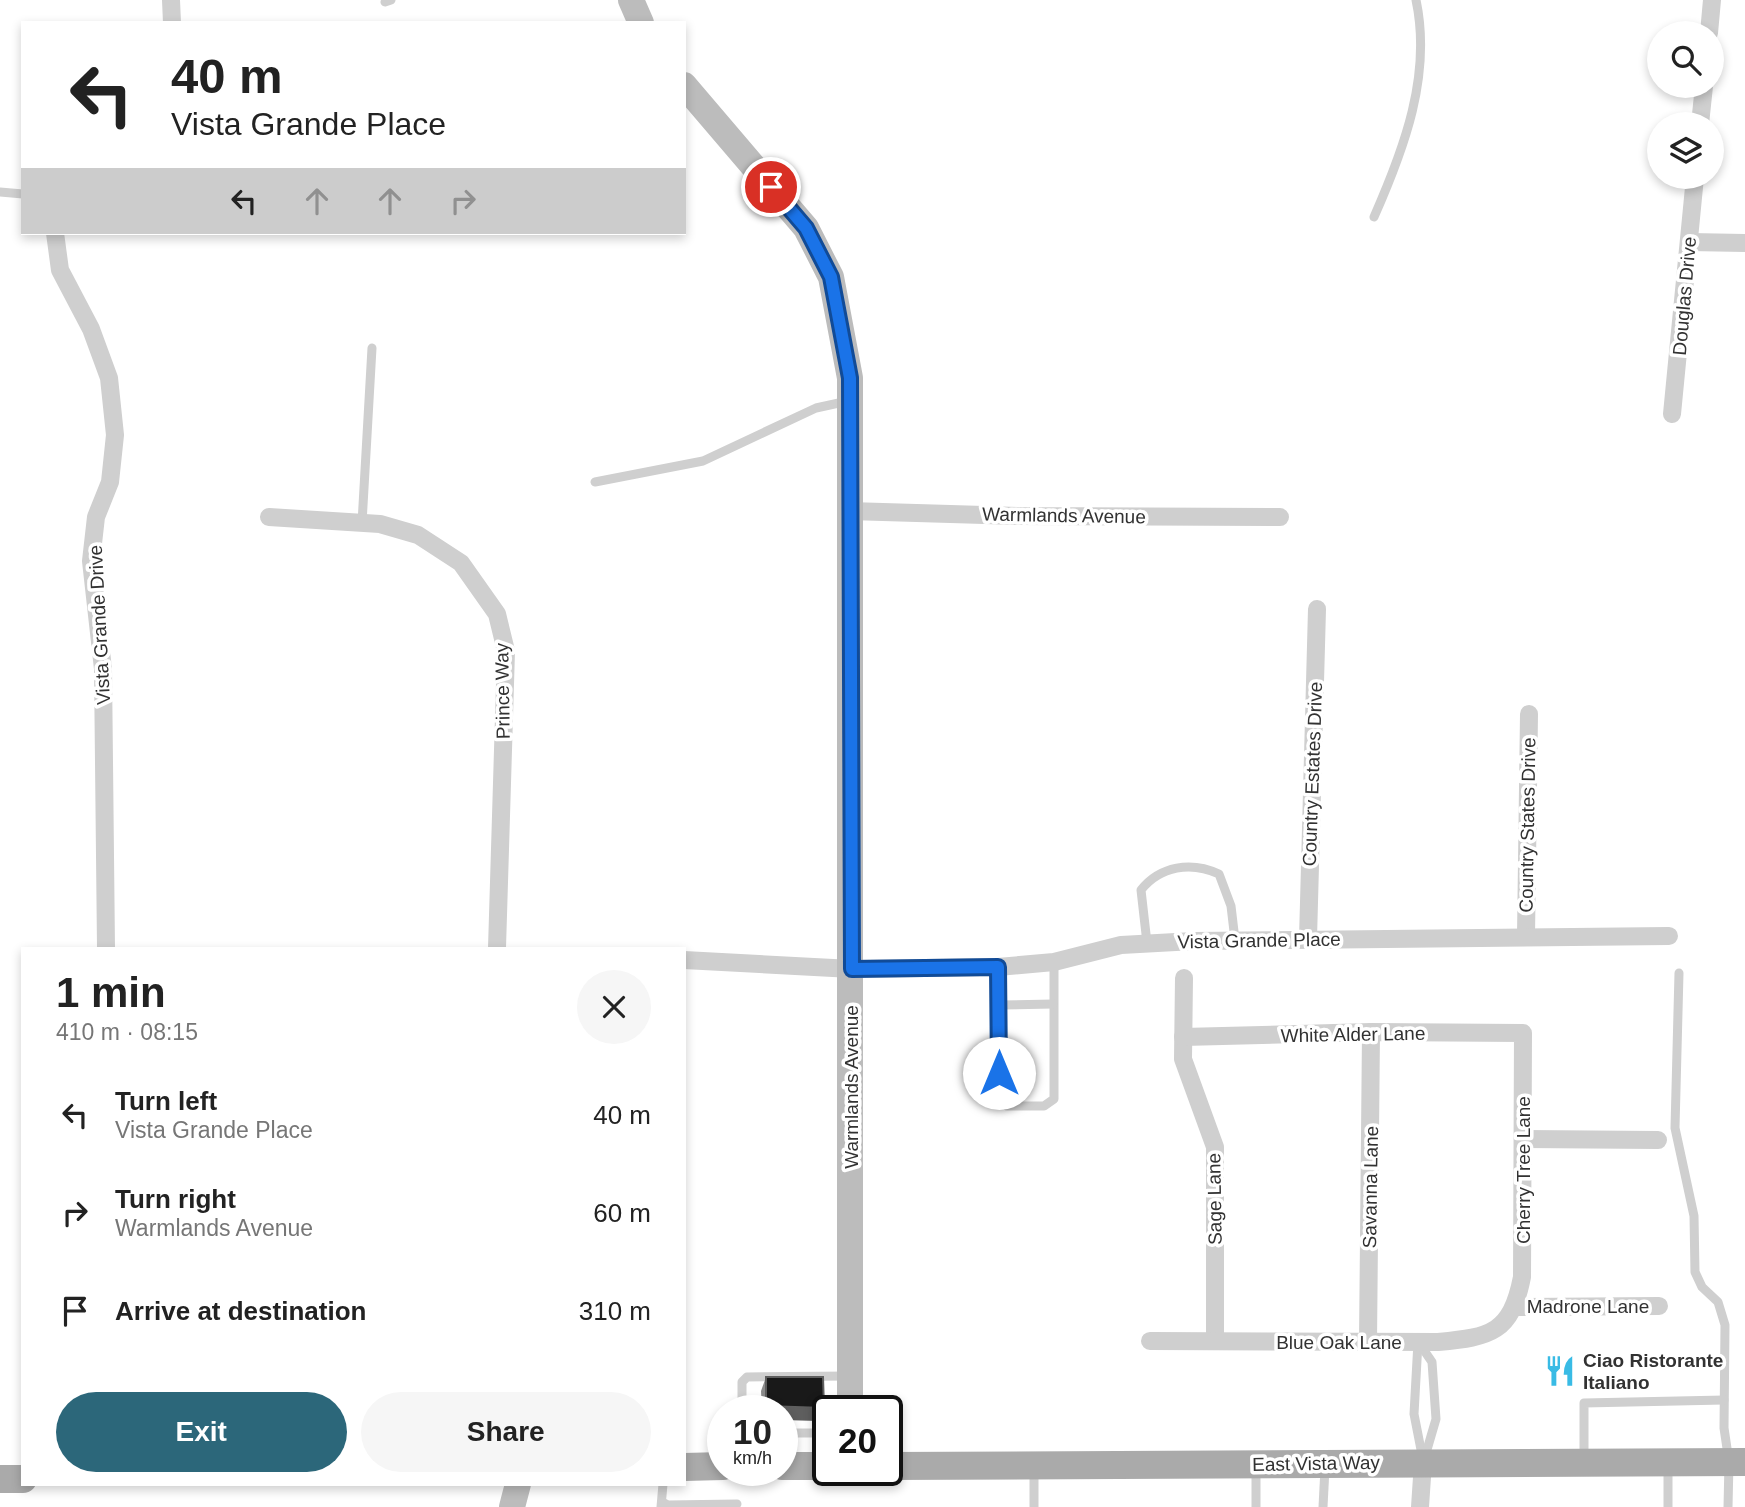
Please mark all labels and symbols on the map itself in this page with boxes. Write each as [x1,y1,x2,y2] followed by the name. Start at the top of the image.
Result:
[741,157,801,217] pin
[1669,236,1700,356] street label: Douglas Drive
[982,504,1146,527] street label: Warmlands Avenue
[85,544,114,705] street label: Vista Grande Drive
[491,642,514,739] street label: Prince Way
[1299,681,1326,867] street label: Country Estates Drive
[1515,737,1540,913] street label: Country States Drive
[1177,929,1341,952] street label: Vista Grande Place
[841,1005,862,1169] street label: Warmlands Avenue
[1280,1023,1426,1046] street label: White Alder Lane
[962,1036,1036,1110] position arrow
[1513,1096,1534,1244] street label: Cherry Tree Lane
[1359,1126,1382,1248] street label: Savanna Lane
[1203,1153,1226,1245] street label: Sage Lane
[1527,1296,1649,1317] street label: Madrone Lane
[1276,1332,1402,1353] street label: Blue Oak Lane
[1583,1350,1723,1393] place label: Ciao Ristorante Italiano
[1543,1354,1577,1388] restaurant icon: Ciao Ristorante Italiano
[812,1395,903,1486] speed limit sign: 20
[1252,1452,1381,1475] street label: East Vista Way

